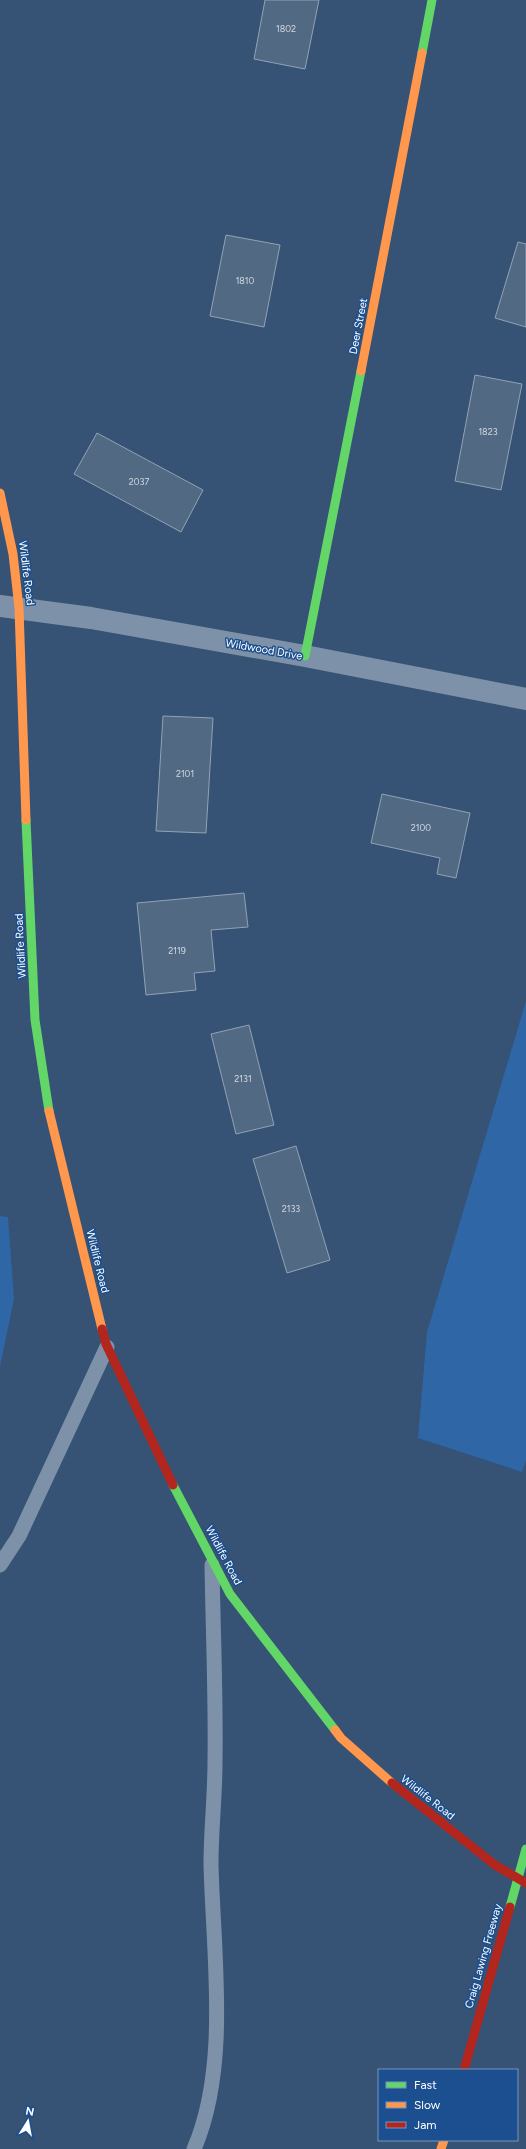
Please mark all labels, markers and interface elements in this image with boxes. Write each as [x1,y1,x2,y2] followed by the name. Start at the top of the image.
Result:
[276,23,296,34] house number: 1802
[236,275,255,286] house number: 1810
[347,297,370,355] street label: Deer Street
[478,426,498,437] house number: 1823
[129,476,149,487] house number: 2037
[16,540,37,606] street label: Wildlife Road
[224,636,303,663] street label: Wildwood Drive
[176,768,194,779] house number: 2101
[411,822,431,833] house number: 2100
[12,913,29,979] street label: Wildlife Road
[168,945,186,956] house number: 2119
[234,1073,252,1084] house number: 2131
[282,1203,300,1214] house number: 2133
[83,1228,112,1294] street label: Wildlife Road
[203,1523,245,1587] street label: Wildlife Road
[398,1772,457,1823] street label: Wildlife Road
[462,1902,505,2010] street label: Craig Lawing Freeway
[378,2069,518,2141] legend
[414,2078,437,2092] text: Fast
[414,2098,441,2112] text: Slow
[8,2101,48,2141] north arrow
[24,2104,35,2119] text: N
[414,2118,437,2132] text: Jam

